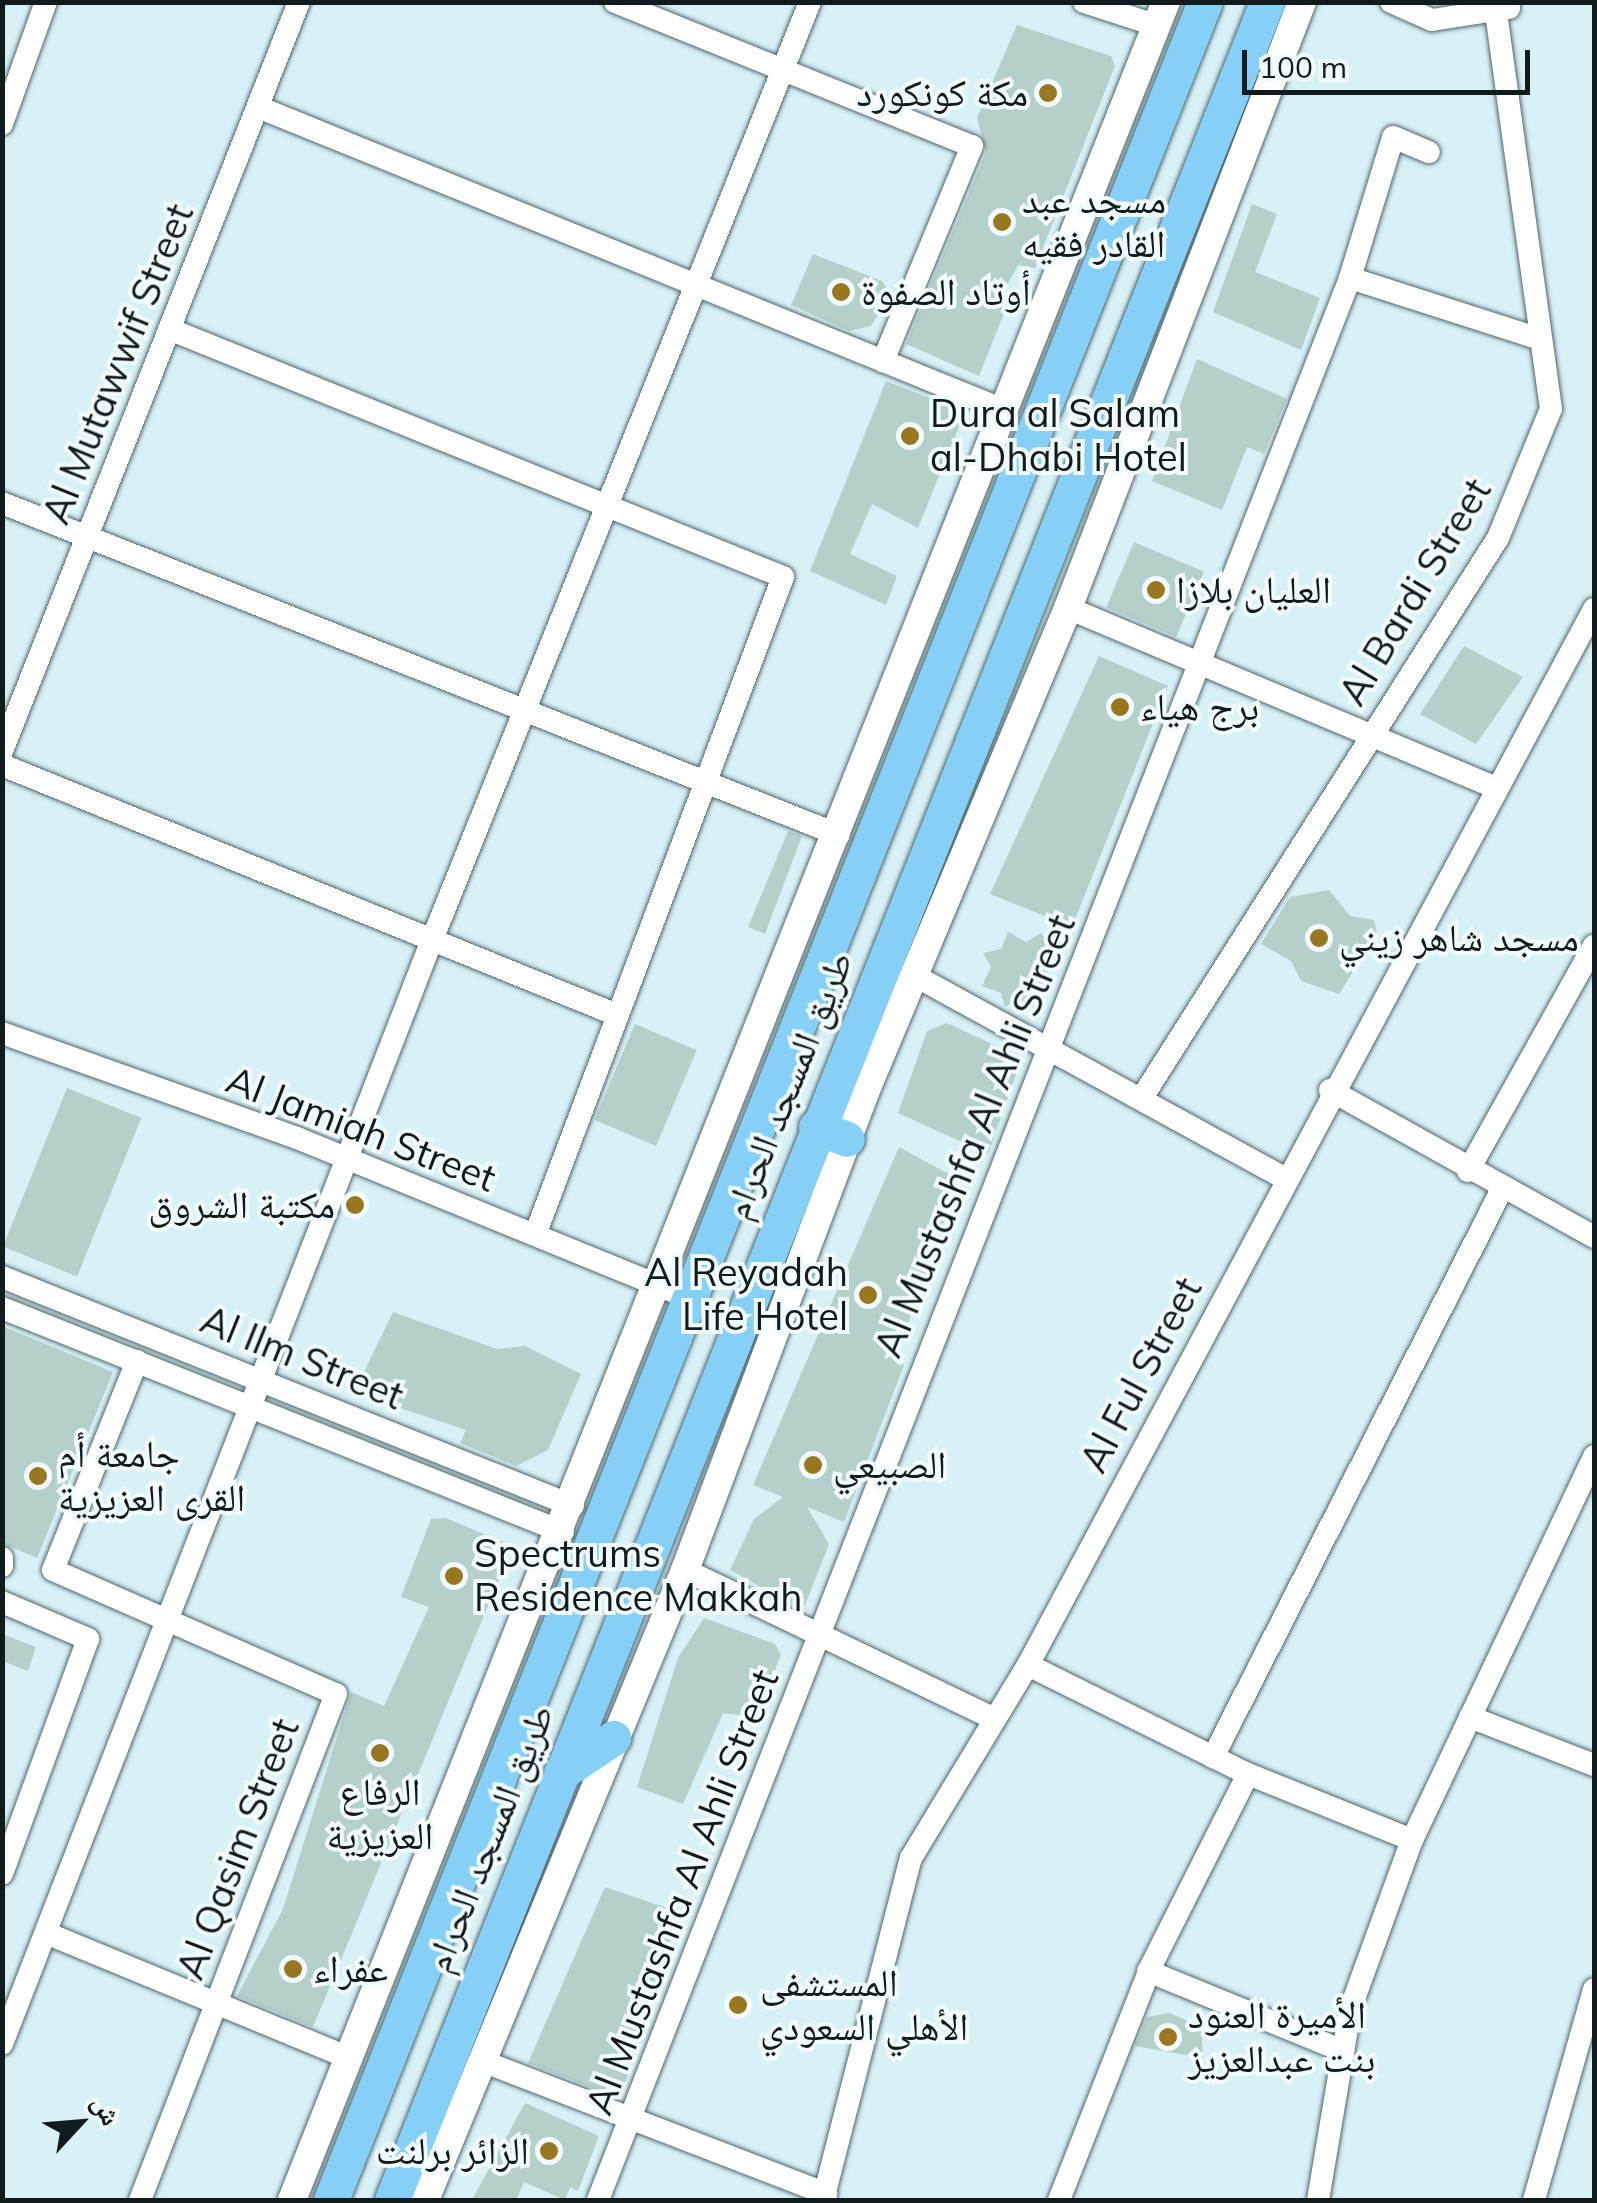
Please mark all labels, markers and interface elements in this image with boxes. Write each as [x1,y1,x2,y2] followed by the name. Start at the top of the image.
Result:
[1247,30,1534,92] scale bar
[1259,48,1347,86] text: 100 m
[857,70,1028,116] place label: مكة كونكورد
[1037,82,1059,104] marker: مكة كونكورد
[1022,177,1166,266] place label: مسجد عبد القادر فقيه
[33,198,203,530] street label: Al Mutawwif Street
[991,211,1013,233] marker: مسجد عبد القادر فقيه
[861,269,1031,315] place label: أوتاد الصفوة
[830,281,852,303] marker: أوتاد الصفوة
[930,391,1187,480] place label: Dura al Salam al-Dhabi Hotel
[899,425,921,447] marker: Dura al Salam al-Dhabi Hotel
[1330,471,1500,713] street label: Al Bardi Street
[1176,567,1331,613] place label: العليان بلازا
[1145,579,1167,601] marker: العليان بلازا
[1140,684,1259,730] place label: برج هياء
[1109,696,1131,718] marker: برج هياء
[865,908,1085,1364] street label: Al Mustashfa Al Ahli Street
[1339,915,1579,961] place label: مسجد شاهر زيني
[1308,927,1330,949] marker: مسجد شاهر زيني
[714,945,862,1225] street label: طريق المسجد الحرام
[220,1057,502,1201] street label: Al Jamiah Street
[148,1182,335,1228] place label: مكتبة الشروق
[344,1194,366,1216] marker: مكتبة الشروق
[644,1250,848,1340] place label: Al Reyadah Life Hotel
[1071,1270,1211,1480] street label: Al Ful Street
[857,1284,879,1306] marker: Al Reyadah Life Hotel
[194,1297,410,1419] street label: Al Ilm Street
[58,1431,245,1520] place label: جامعة أم القرى العزيزية
[833,1442,946,1488] place label: الصبيعي
[802,1454,824,1476] marker: الصبيعي
[27,1465,49,1487] marker: جامعة أم القرى العزيزية
[474,1531,803,1620] place label: Spectrums Residence Makkah
[443,1565,465,1587] marker: Spectrums Residence Makkah
[576,1663,788,2121] street label: Al Mustashfa Al Ahli Street
[415,1698,563,1978] street label: طريق المسجد الحرام
[167,1712,309,1986] street label: Al Qasim Street
[369,1742,391,1764] marker: الرفاع العزيزية
[327,1769,433,1858] place label: الرفاع العزيزية
[313,1946,388,1992] place label: عفراء
[282,1958,304,1980] marker: عفراء
[760,1960,968,2050] place label: المستشفى الأهلي السعودي
[725,1992,751,2018] marker: المستشفى الأهلي السعودي
[1188,1992,1375,2082] place label: الأميرة العنود بنت عبدالعزيز
[1157,2026,1179,2048] marker: الأميرة العنود بنت عبدالعزيز
[30,2073,130,2173] north arrow
[85,2089,130,2131] text: ش
[376,2128,529,2174] place label: الزائر برلنت
[538,2140,560,2162] marker: الزائر برلنت

